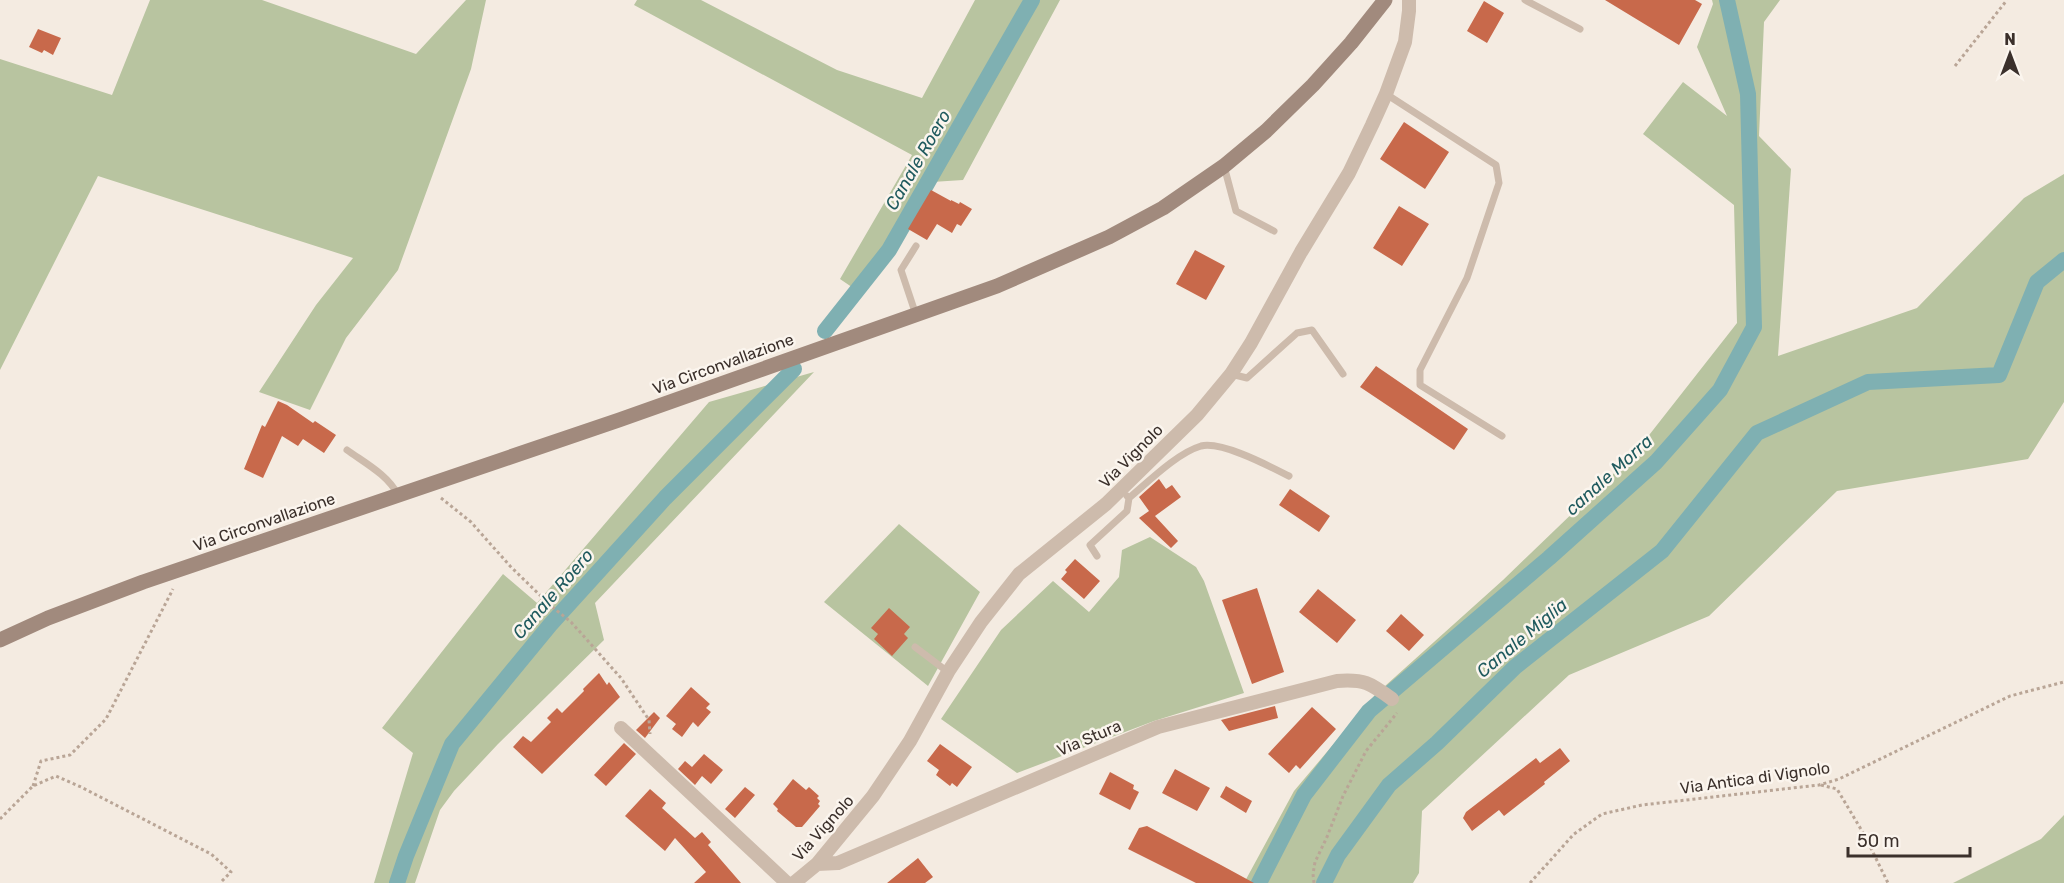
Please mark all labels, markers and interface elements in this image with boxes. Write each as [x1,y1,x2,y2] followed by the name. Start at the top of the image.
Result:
[1980,24,2040,84] north arrow
[2004,30,2016,49] text: N
[880,106,956,214] water label: Canale Roero
[650,330,796,398] street label: Via Circonvallazione
[1095,420,1167,492] street label: Via Vignolo
[1561,430,1657,520] water label: canale Morra
[191,489,337,555] street label: Via Circonvallazione
[508,545,598,643] water label: Canale Roero
[1472,593,1572,682] water label: Canale Miglia
[1054,716,1124,760] street label: Via Stura
[1679,758,1831,798] street label: Via Antica di Vignolo
[788,791,858,865] street label: Via Vignolo
[1848,820,1970,858] scale bar
[1857,830,1900,852] text: 50 m

